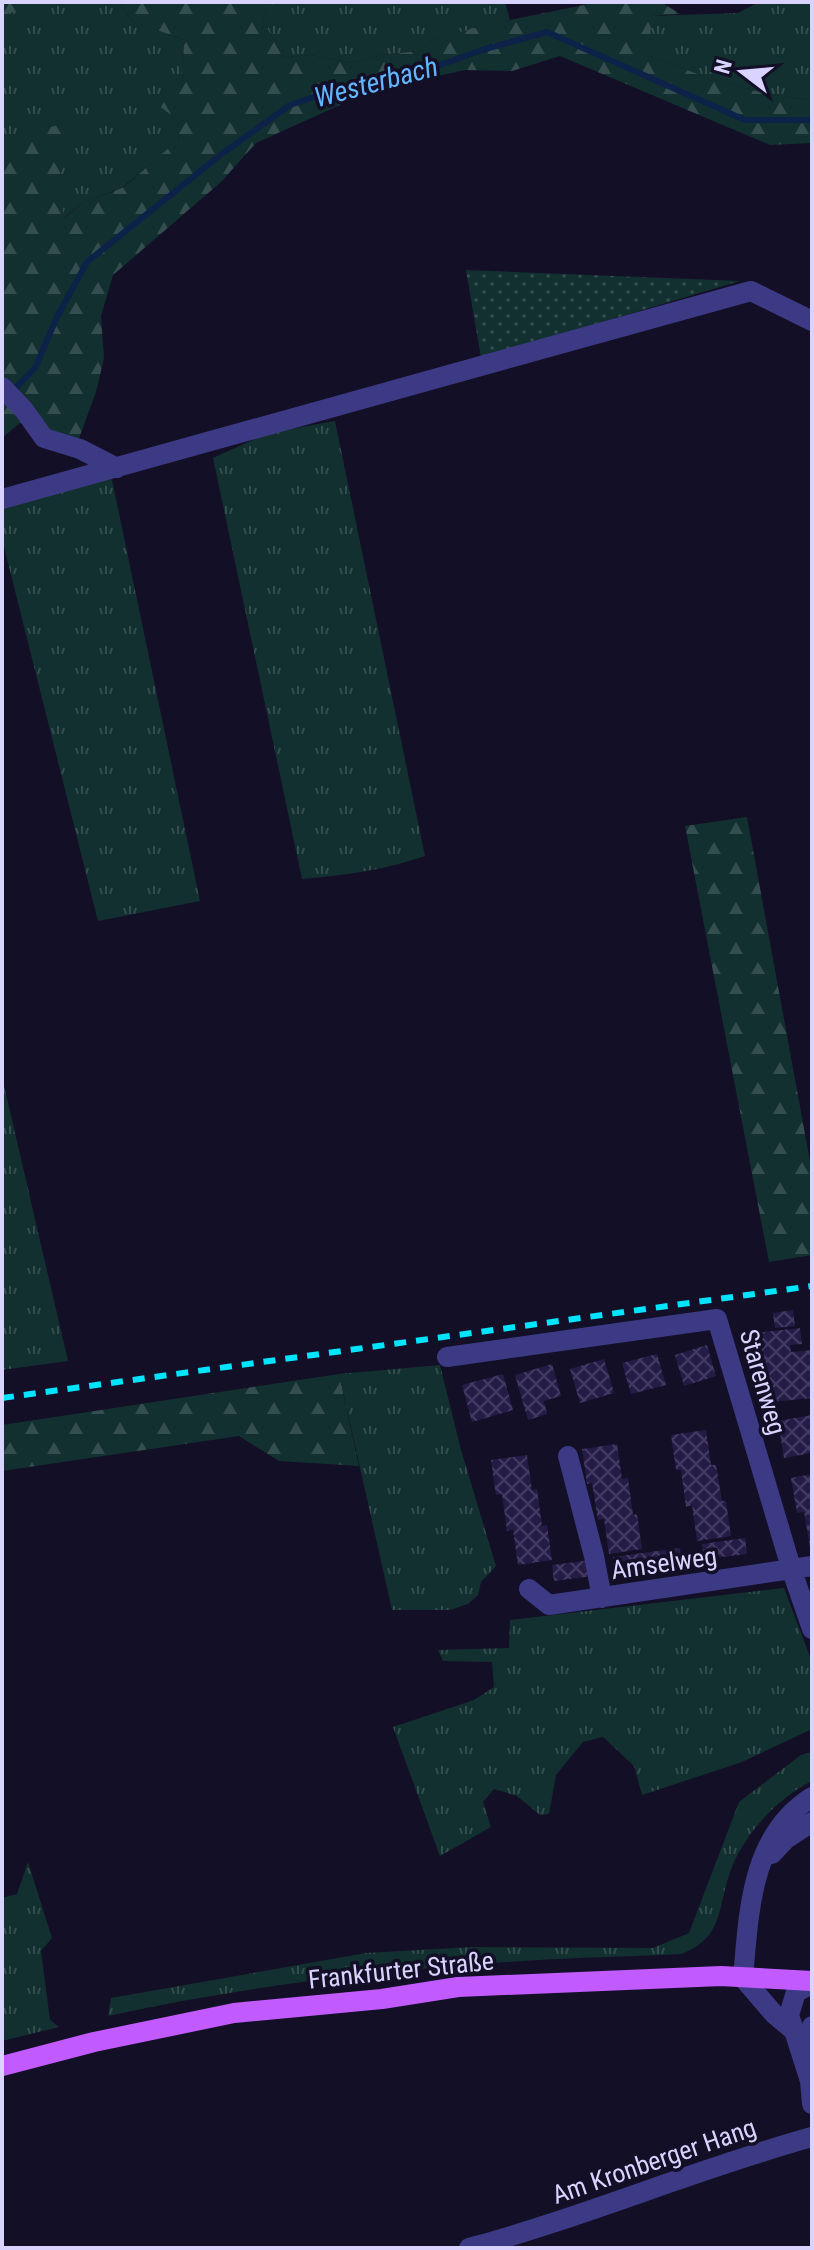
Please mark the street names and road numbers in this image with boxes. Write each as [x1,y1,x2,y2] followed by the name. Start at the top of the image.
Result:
[734,1326,792,1438] street label: Starenweg
[609,1541,719,1585] street label: Amselweg
[307,1945,495,1995] street label: Frankfurter Straße
[548,2112,760,2210] street label: Am Kronberger Hang

